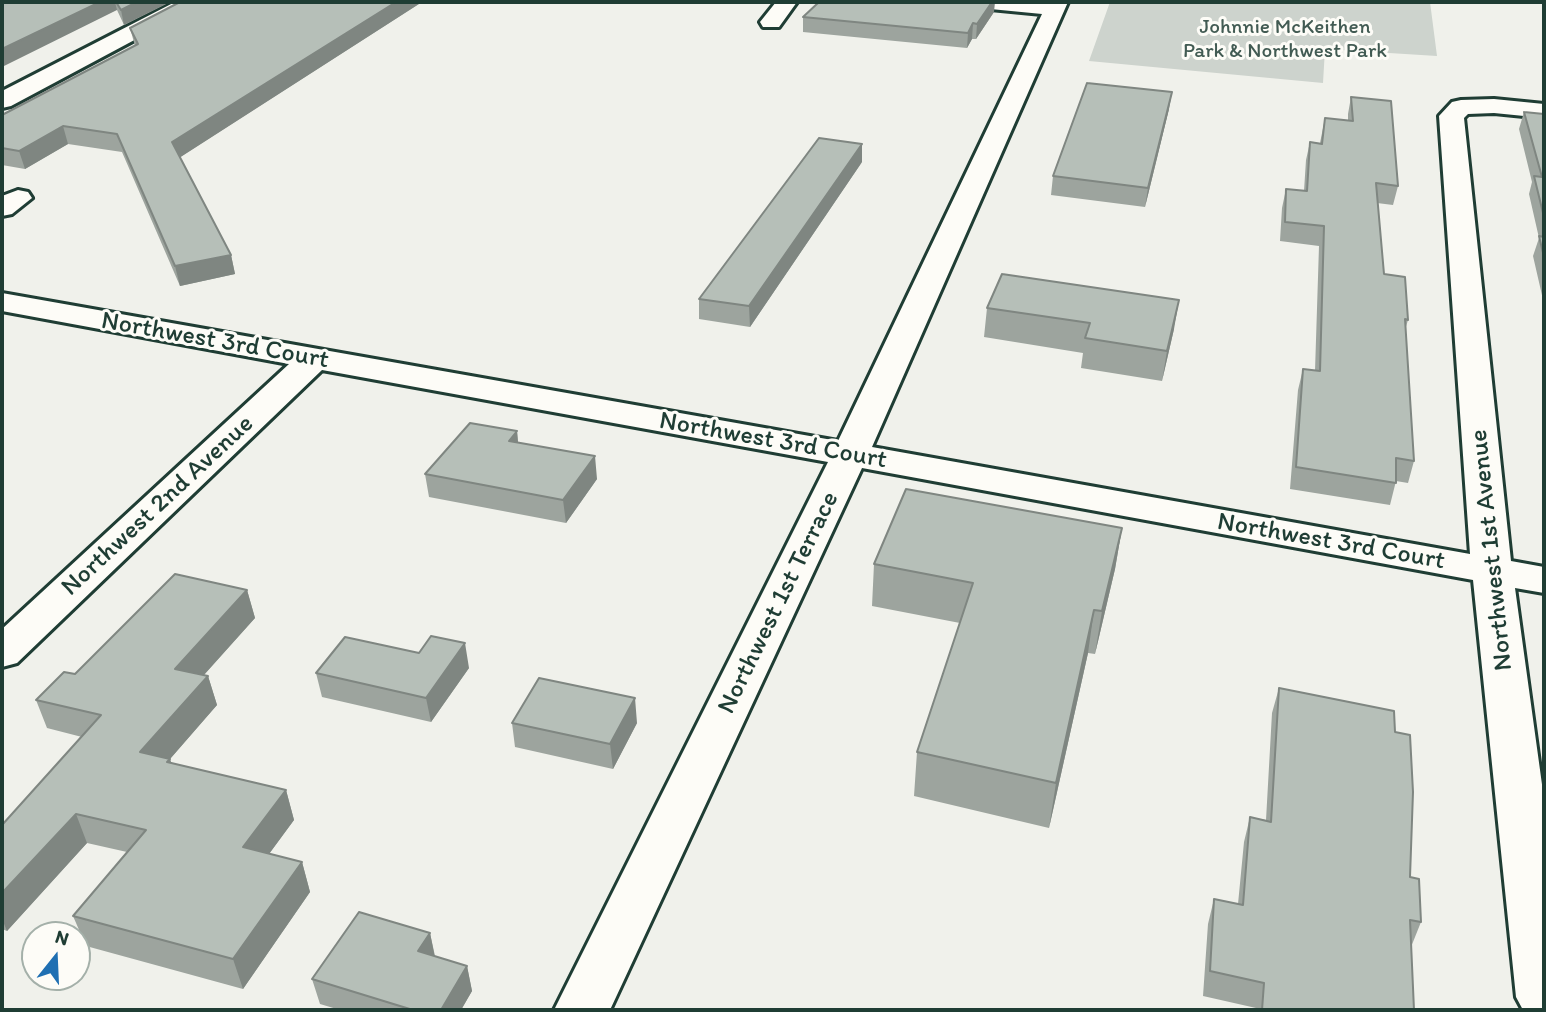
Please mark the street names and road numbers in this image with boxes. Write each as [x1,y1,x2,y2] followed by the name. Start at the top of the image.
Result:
[99,306,331,376] street label: Northwest 3rd Court
[657,406,889,476] street label: Northwest 3rd Court
[55,409,261,603] street label: Northwest 2nd Avenue
[1464,428,1520,672] street label: Northwest 1st Avenue
[712,487,846,719] street label: Northwest 1st Terrace
[1215,507,1447,577] street label: Northwest 3rd Court

